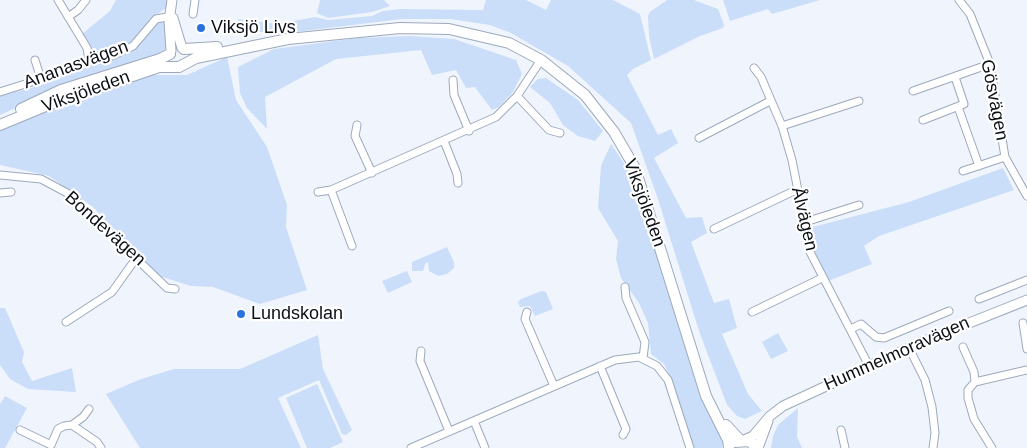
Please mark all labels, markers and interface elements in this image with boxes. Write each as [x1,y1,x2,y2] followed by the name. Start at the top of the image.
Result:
[211,17,296,39] place label: Viksjö Livs
[195,22,207,34] marker: Viksjö Livs
[21,36,131,94] street label: Ananasvägen
[976,58,1012,142] street label: Gösvägen
[39,66,133,118] street label: Viksjöleden
[618,156,670,250] street label: Viksjöleden
[786,185,822,253] street label: Ålvägen
[60,187,150,271] street label: Bondevägen
[251,303,343,325] place label: Lundskolan
[235,308,247,320] marker: Lundskolan
[821,312,973,396] street label: Hummelmoravägen

